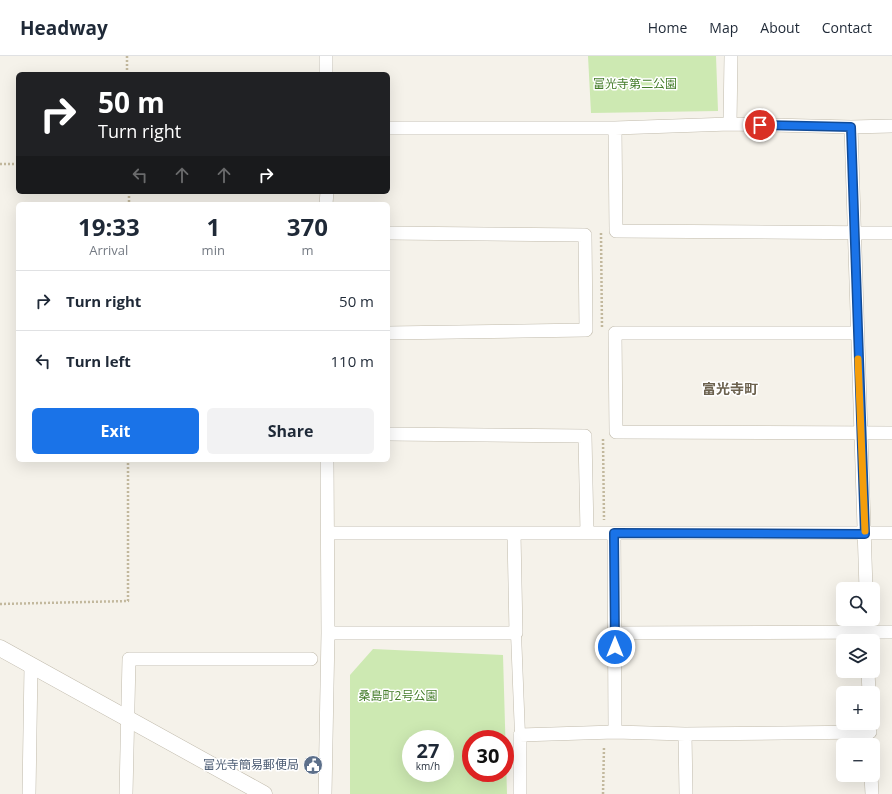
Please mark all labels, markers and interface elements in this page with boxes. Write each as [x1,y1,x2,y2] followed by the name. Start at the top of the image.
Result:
[20,15,108,41] text: Headway
[648,18,687,37] text: Home
[709,18,738,37] text: Map
[760,18,800,37] text: About
[822,18,872,37] text: Contact
[593,75,677,92] park label: 富光寺第二公園
[98,83,165,121] text: 50 m
[32,88,84,140] icon: right
[743,108,777,142] pin
[749,114,771,136] icon: arrive
[98,119,181,143] text: Turn right
[129,164,151,186] icon: left
[171,164,193,186] icon: ahead
[213,164,235,186] icon: ahead
[255,164,277,186] icon: right
[78,210,140,243] text: 19:33
[206,210,220,243] text: 1
[287,210,328,243] text: 370
[89,241,128,259] text: Arrival
[202,241,225,259] text: min
[301,241,313,259] text: m
[32,290,54,312] icon: right
[66,291,141,311] text: Turn right
[339,291,374,311] text: 50 m
[32,350,54,372] icon: left
[66,351,131,371] text: Turn left
[330,351,374,371] text: 110 m
[702,379,758,398] district label: 富光寺町
[32,408,199,454] button: Exit
[207,408,374,454] button: Share
[836,582,880,782] map controls
[836,582,880,626] button: search
[594,626,636,668] position arrow
[836,634,880,678] button: layers
[836,686,880,730] button: +
[359,687,437,704] park label: 桑島町2号公園
[462,730,514,782] speed limit sign: 30
[417,737,439,764] text: 27
[836,738,880,782] button: −
[302,754,324,776] public building icon: 富光寺簡易郵便局
[203,756,299,773] place label: 富光寺簡易郵便局
[416,759,440,773] text: km/h

